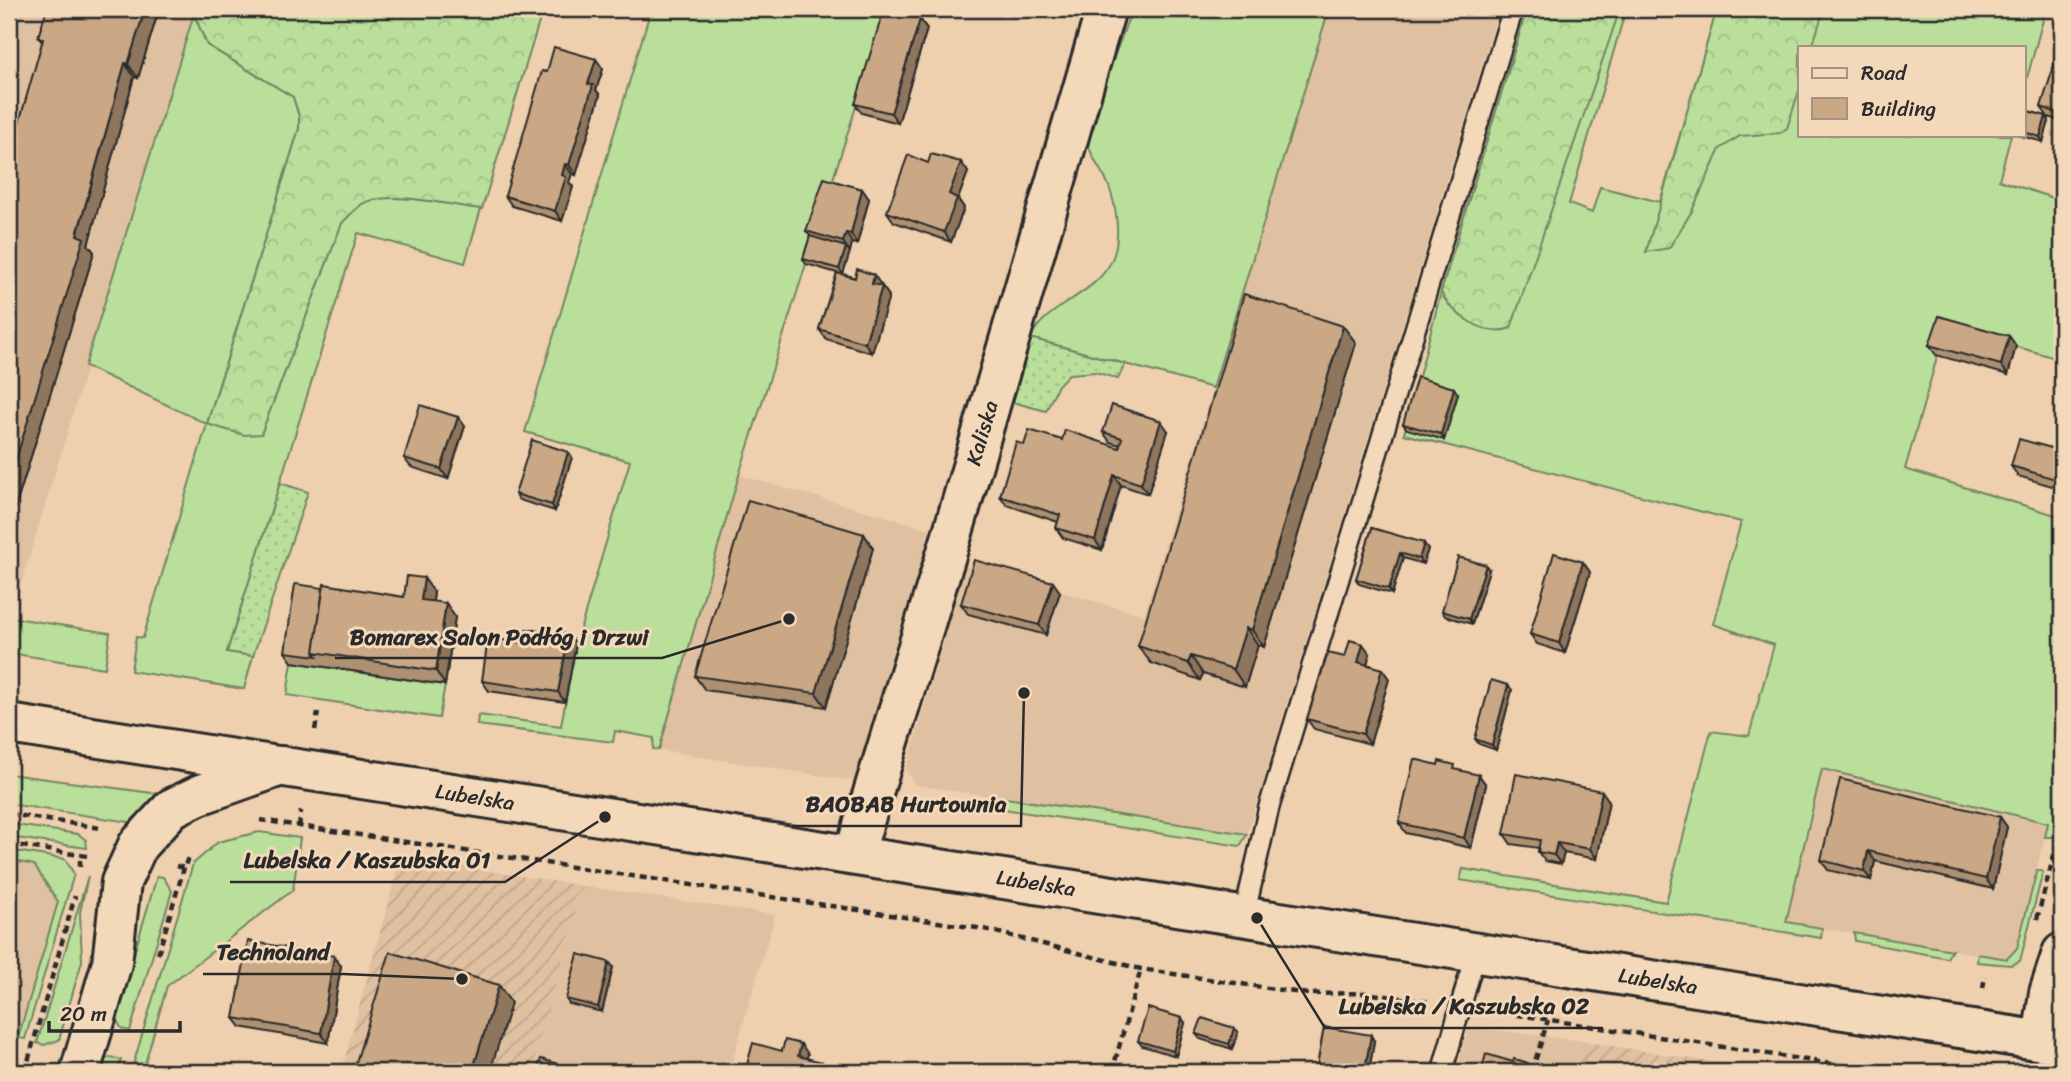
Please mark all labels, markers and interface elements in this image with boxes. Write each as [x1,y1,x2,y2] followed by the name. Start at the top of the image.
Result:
[1798,46,2025,136] legend
[1861,54,1908,92] text: Road
[1861,90,1937,128] text: Building
[955,395,1010,470] street label: Kaliska
[335,614,662,658] callout: Bomarex Salon Podłóg i Drzwi
[350,617,650,658] text: Bomarex Salon Podłóg i Drzwi
[433,772,518,822] street label: Lubelska
[792,782,1021,826] callout: BAOBAB Hurtownia
[806,784,1007,825] text: BAOBAB Hurtownia
[230,838,505,882] callout: Lubelska / Kaszubska 01
[244,840,491,881] text: Lubelska / Kaszubska 01
[994,858,1079,908] street label: Lubelska
[203,930,343,974] callout: Technoland
[217,932,331,973] text: Technoland
[1616,956,1701,1006] street label: Lubelska
[1325,984,1603,1028] callout: Lubelska / Kaszubska 02
[1339,986,1590,1027] text: Lubelska / Kaszubska 02
[49,990,180,1034] scale bar
[60,995,107,1033] text: 20 m

